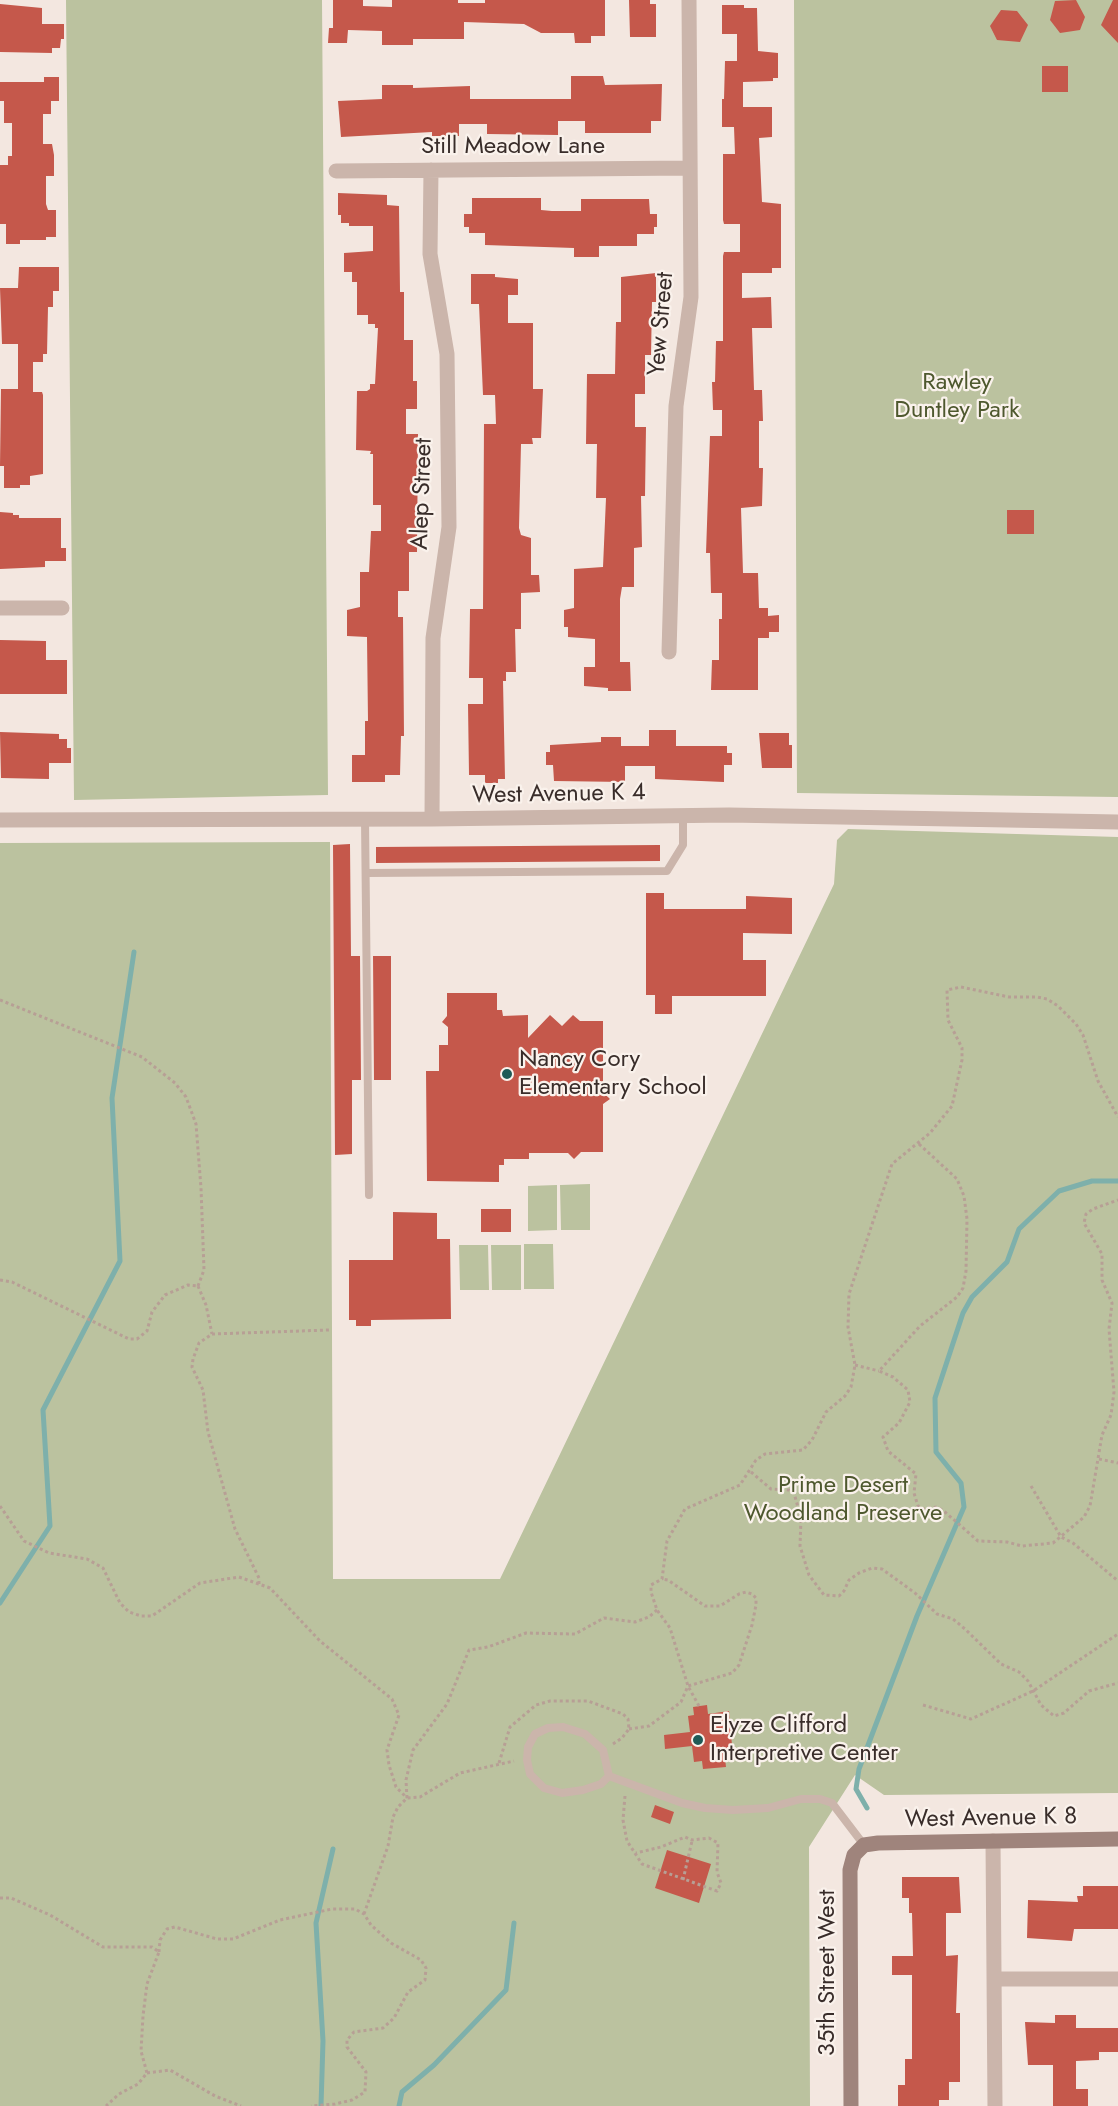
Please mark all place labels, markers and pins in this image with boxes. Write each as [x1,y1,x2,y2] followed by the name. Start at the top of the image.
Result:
[519,1046,707,1102] place label: Nancy Cory Elementary School
[500,1067,514,1081] marker: Nancy Cory Elementary School
[710,1712,898,1768] place label: Elyze Clifford Interpretive Center
[691,1733,705,1747] marker: Elyze Clifford Interpretive Center

